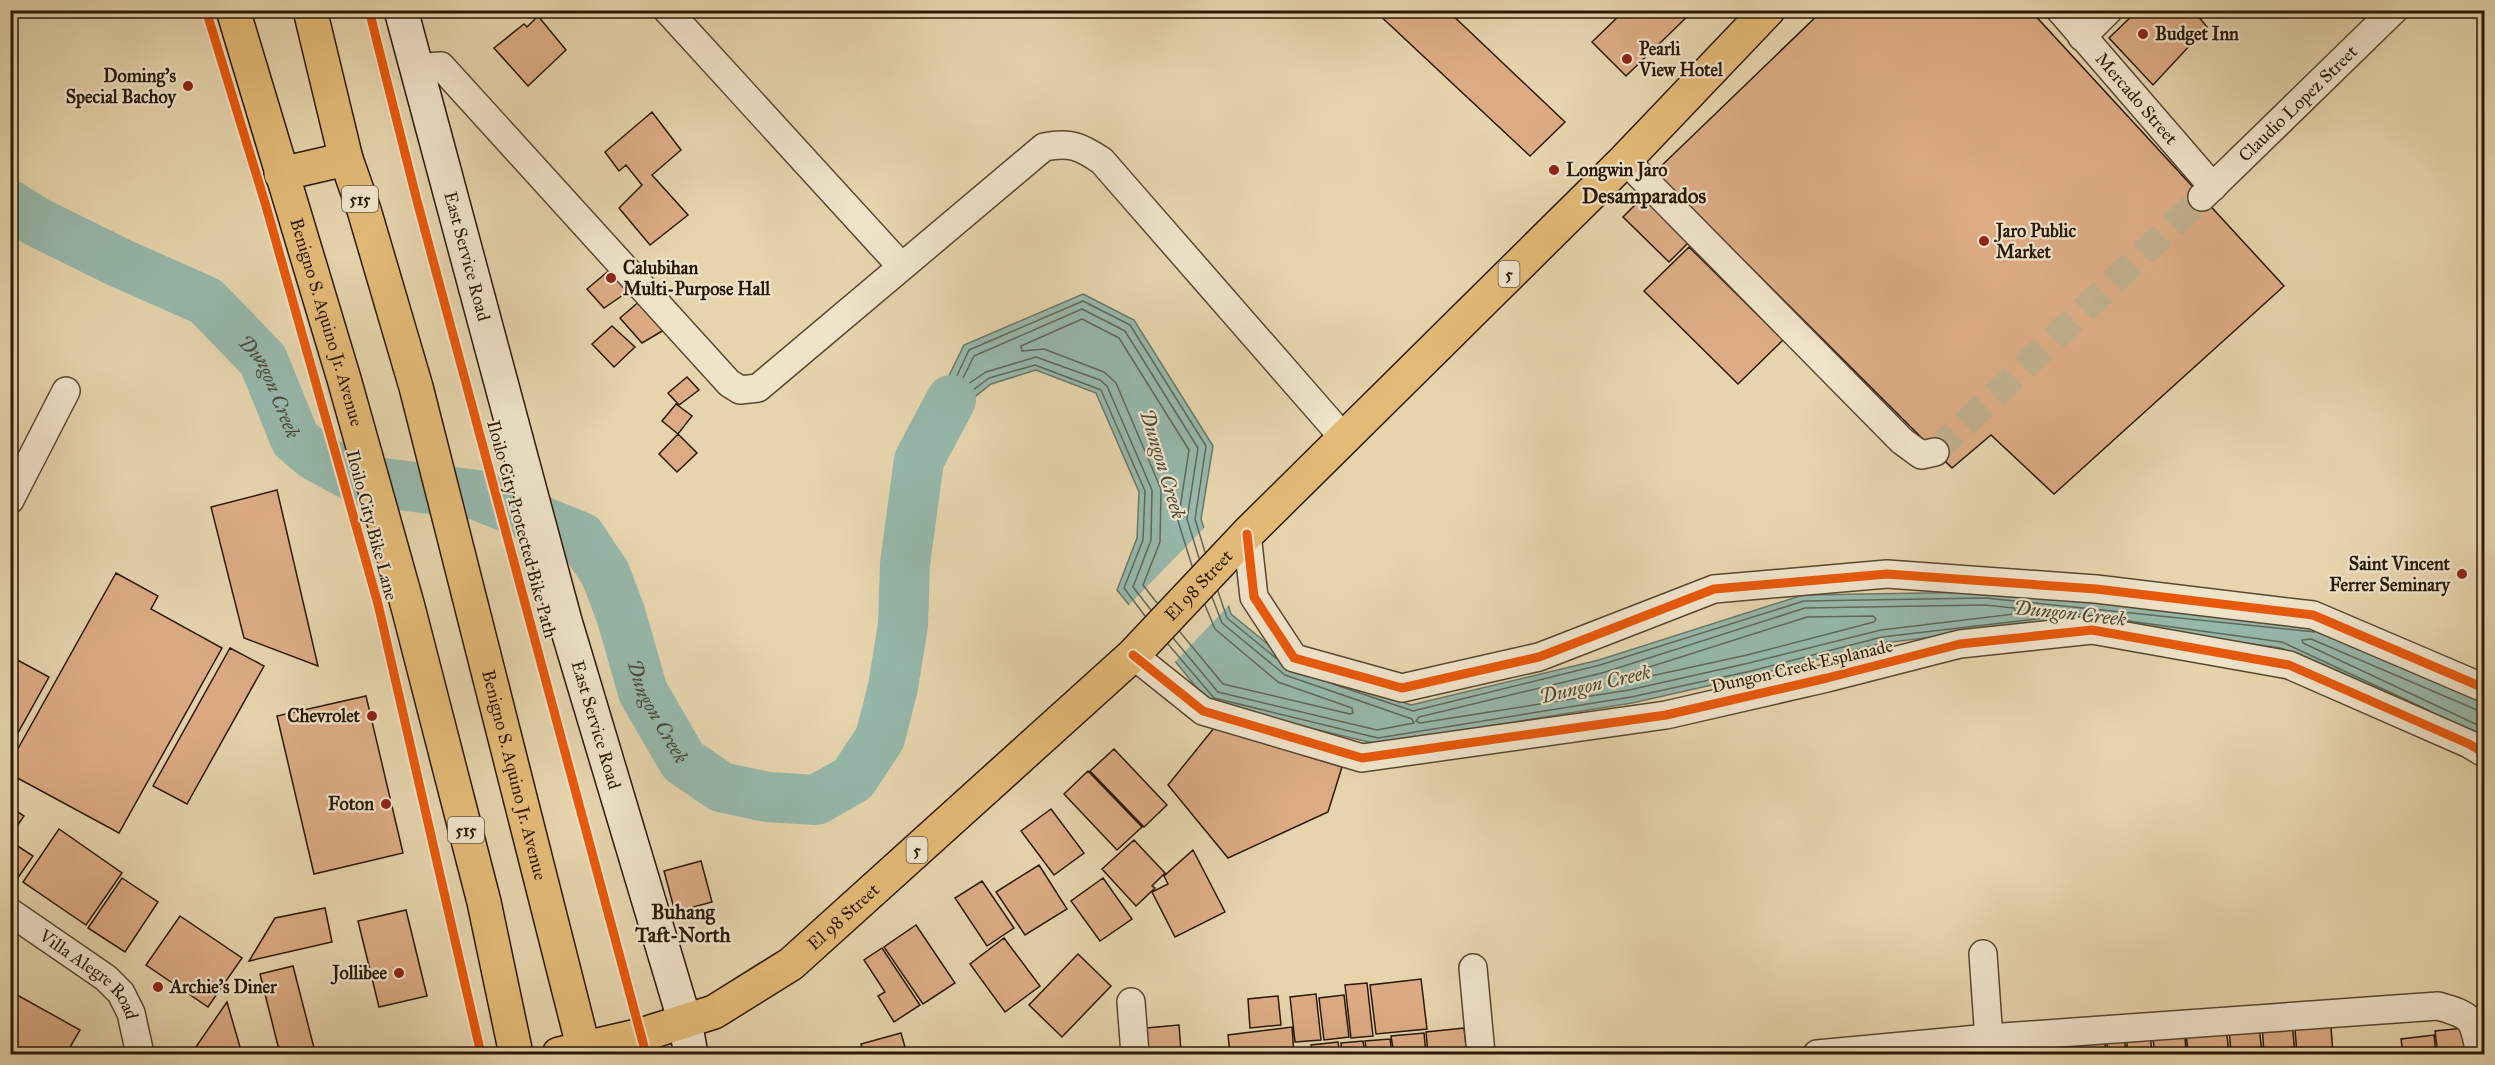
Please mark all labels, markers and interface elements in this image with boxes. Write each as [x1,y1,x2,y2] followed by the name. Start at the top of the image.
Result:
[2155,23,2239,46] place label: Budget Inn
[2136,27,2150,41] marker: Budget Inn
[1638,38,1724,81] place label: Pearli View Hotel
[2234,40,2362,166] street label: Claudio Lopez Street
[2091,48,2183,150] street label: Mercado Street
[1620,52,1634,66] marker: Pearli View Hotel
[66,65,178,109] place label: Doming's Special Bachoy
[181,79,195,93] marker: Doming's Special Bachoy
[1566,159,1668,182] place label: Longwin Jaro
[1547,163,1561,177] marker: Longwin Jaro
[1582,183,1707,209] district label: Desamparados
[342,186,378,212] road number: 515
[439,189,495,323] street label: East Service Road
[285,215,368,429] street label: Benigno S. Aquino Jr. Avenue
[1994,220,2076,263] place label: Jaro Public Market
[1977,234,1991,248] marker: Jaro Public Market
[623,257,771,301] place label: Calubihan Multi-Purpose Hall
[1498,261,1520,287] road number: 5
[604,271,618,285] marker: Calubihan Multi-Purpose Hall
[233,330,305,442] water label: Dungon Creek
[1135,406,1191,522] water label: Dungon Creek
[482,417,562,641] street label: Iloilo City Protected Bike Path
[341,447,403,603] street label: Iloilo City Bike Lane
[1160,545,1238,626] street label: El 98 Street
[2329,553,2452,597] place label: Saint Vincent Ferrer Seminary
[2455,567,2469,581] marker: Saint Vincent Ferrer Seminary
[2012,595,2128,631] water label: Dungon Creek
[1709,634,1895,699] street label: Dungon Creek Esplanade
[622,657,694,768] water label: Dungon Creek
[566,658,626,792] street label: East Service Road
[1537,660,1653,708] water label: Dungon Creek
[477,667,551,882] street label: Benigno S. Aquino Jr. Avenue
[287,705,361,727] place label: Chevrolet
[365,709,379,723] marker: Chevrolet
[328,793,374,815] place label: Foton
[379,797,393,811] marker: Foton
[448,817,484,843] road number: 515
[906,837,928,863] road number: 5
[803,878,884,955] street label: El 98 Street
[634,900,732,947] district label: Buhang Taft-North
[34,924,143,1021] street label: Villa Alegre Road
[331,962,387,985] place label: Jollibee
[392,966,406,980] marker: Jollibee
[169,976,278,998] place label: Archie's Diner
[151,980,165,994] marker: Archie's Diner

